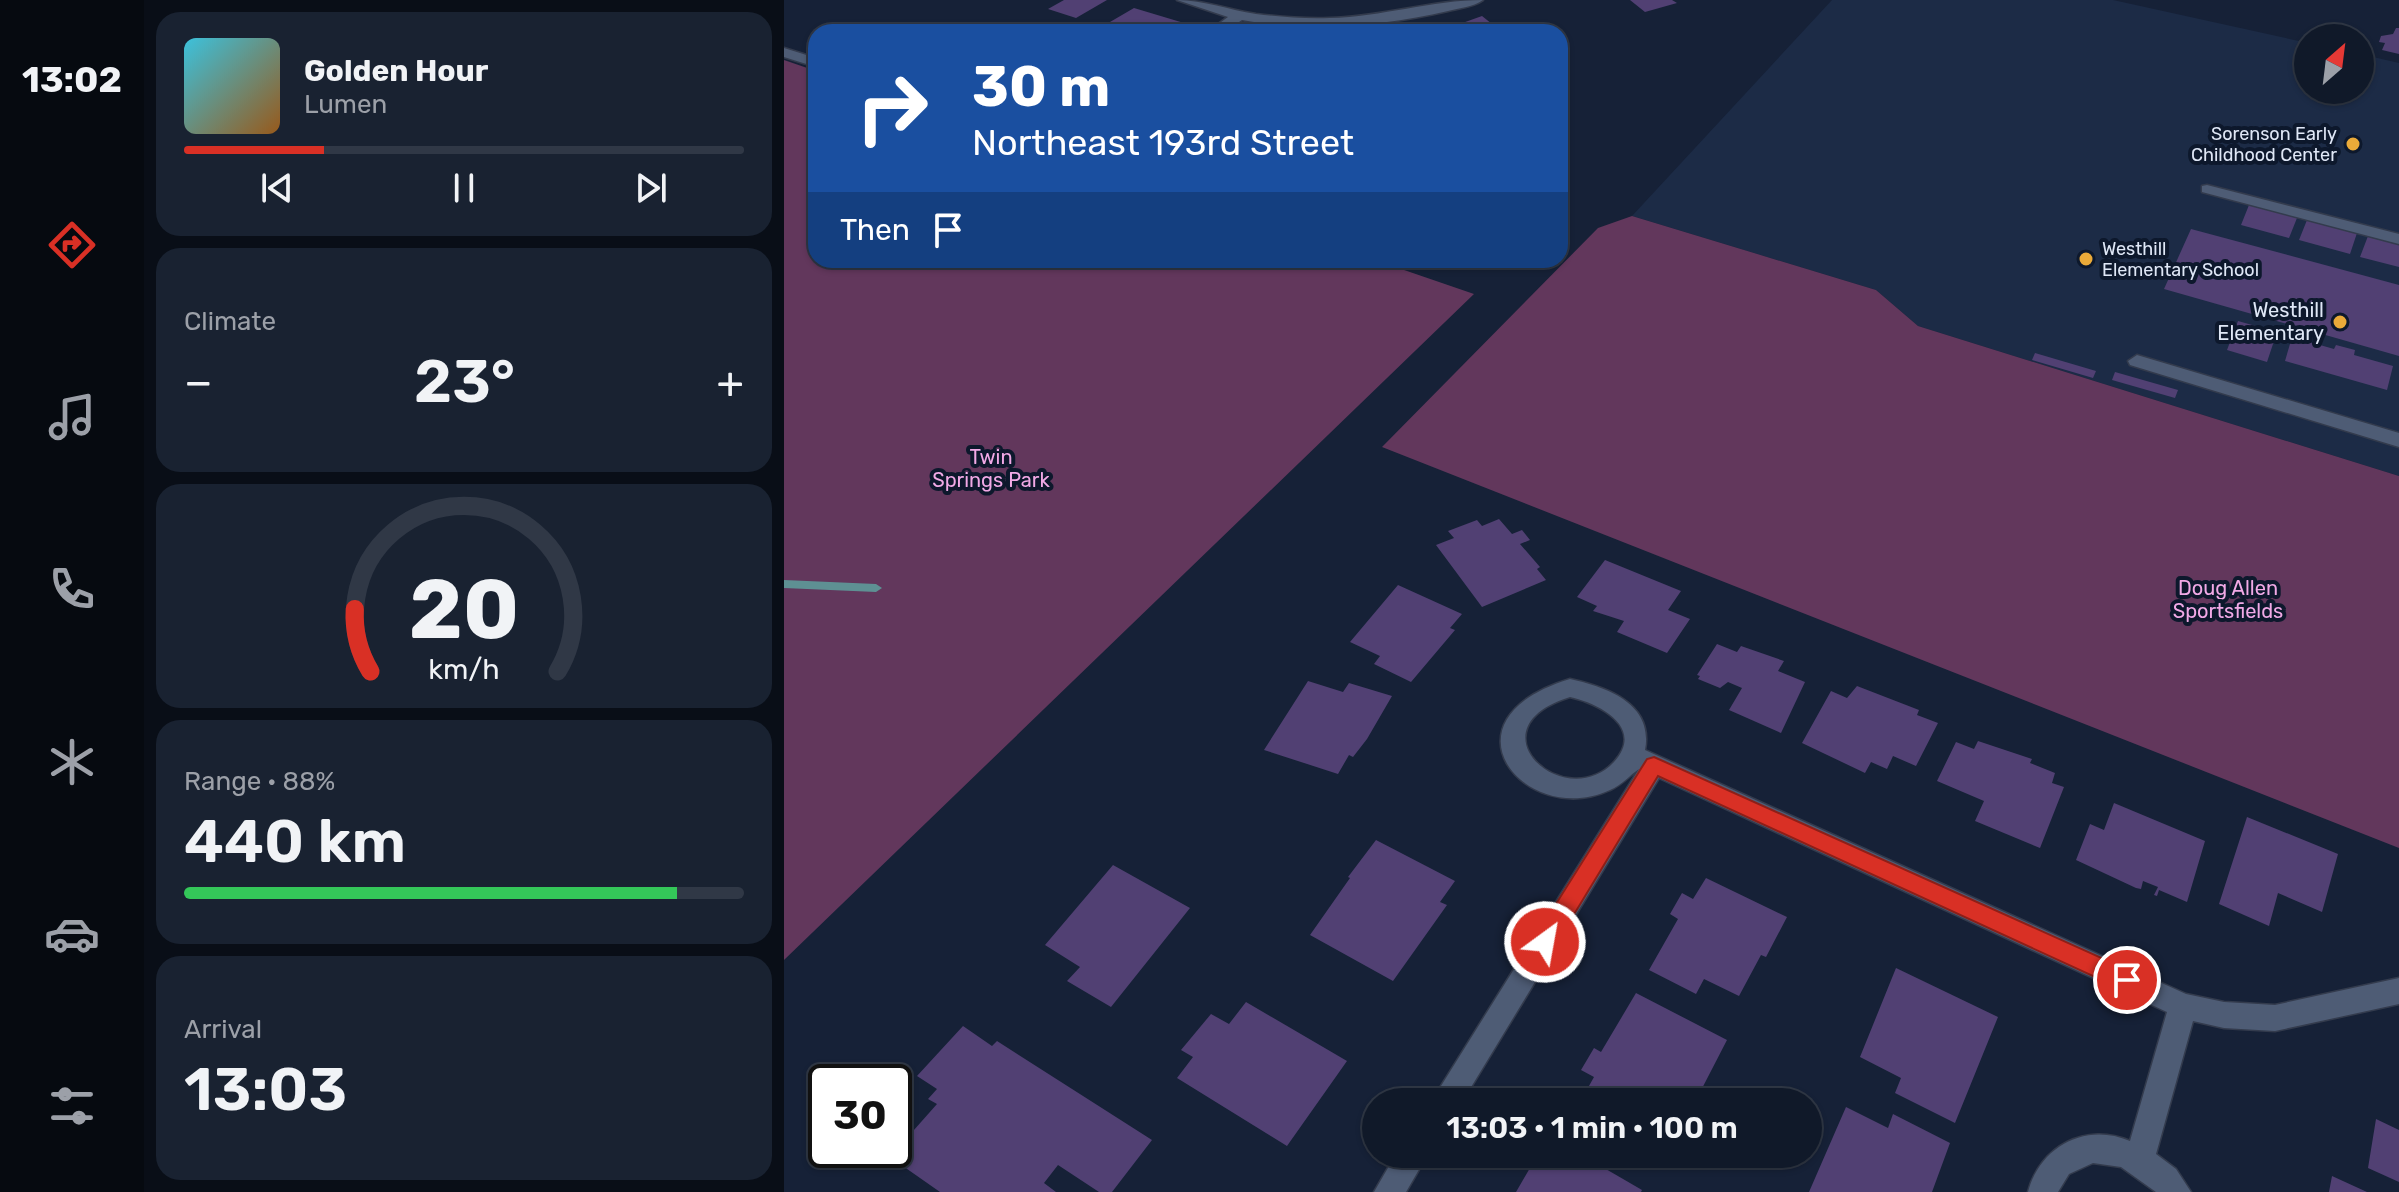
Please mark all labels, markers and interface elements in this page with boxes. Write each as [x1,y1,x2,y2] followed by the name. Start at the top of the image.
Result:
[2294,24,2374,104] north arrow
[2294,24,2374,104] map controls
[304,53,488,89] text: Golden Hour
[972,54,1110,120] text: 30 m
[840,56,944,160] icon: right
[22,58,122,101] text: 13:02
[304,89,387,120] text: Lumen
[972,121,1354,164] text: Northeast 193rd Street
[2191,123,2337,166] place label: Sorenson Early Childhood Center
[2344,135,2362,153] marker: Sorenson Early Childhood Center
[255,166,299,210] icon: previous
[442,166,486,210] icon: pause
[629,166,673,210] icon: next
[926,208,970,252] icon: arrive
[840,212,910,248] text: Then
[44,217,100,273] icon: directions
[2102,238,2259,281] place label: Westhill Elementary School
[2077,250,2095,268] marker: Westhill Elementary School
[2217,298,2324,345] place label: Westhill Elementary
[184,306,276,337] text: Climate
[2331,313,2349,331] marker: Westhill Elementary
[414,346,515,417] text: 23°
[184,356,213,408] text: −
[717,356,744,408] text: +
[44,389,100,445] icon: music
[932,445,1050,492] park label: Twin Springs Park
[409,560,519,659] text: 20
[44,561,100,617] icon: phone
[2173,576,2283,623] park label: Doug Allen Sportsfields
[428,652,500,686] text: km/h
[44,734,100,790] icon: climate
[184,766,335,797] text: Range · 88%
[184,806,406,877] text: 440 km
[1503,900,1587,984] position arrow
[44,906,100,962] icon: car
[2093,946,2161,1014] pin
[2105,958,2149,1002] icon: arrive
[184,1014,262,1045] text: Arrival
[184,1054,347,1125] text: 13:03
[808,1064,912,1168] speed limit sign: 30
[44,1078,100,1134] icon: filters
[1446,1110,1738,1146] text: 13:03 · 1 min · 100 m

